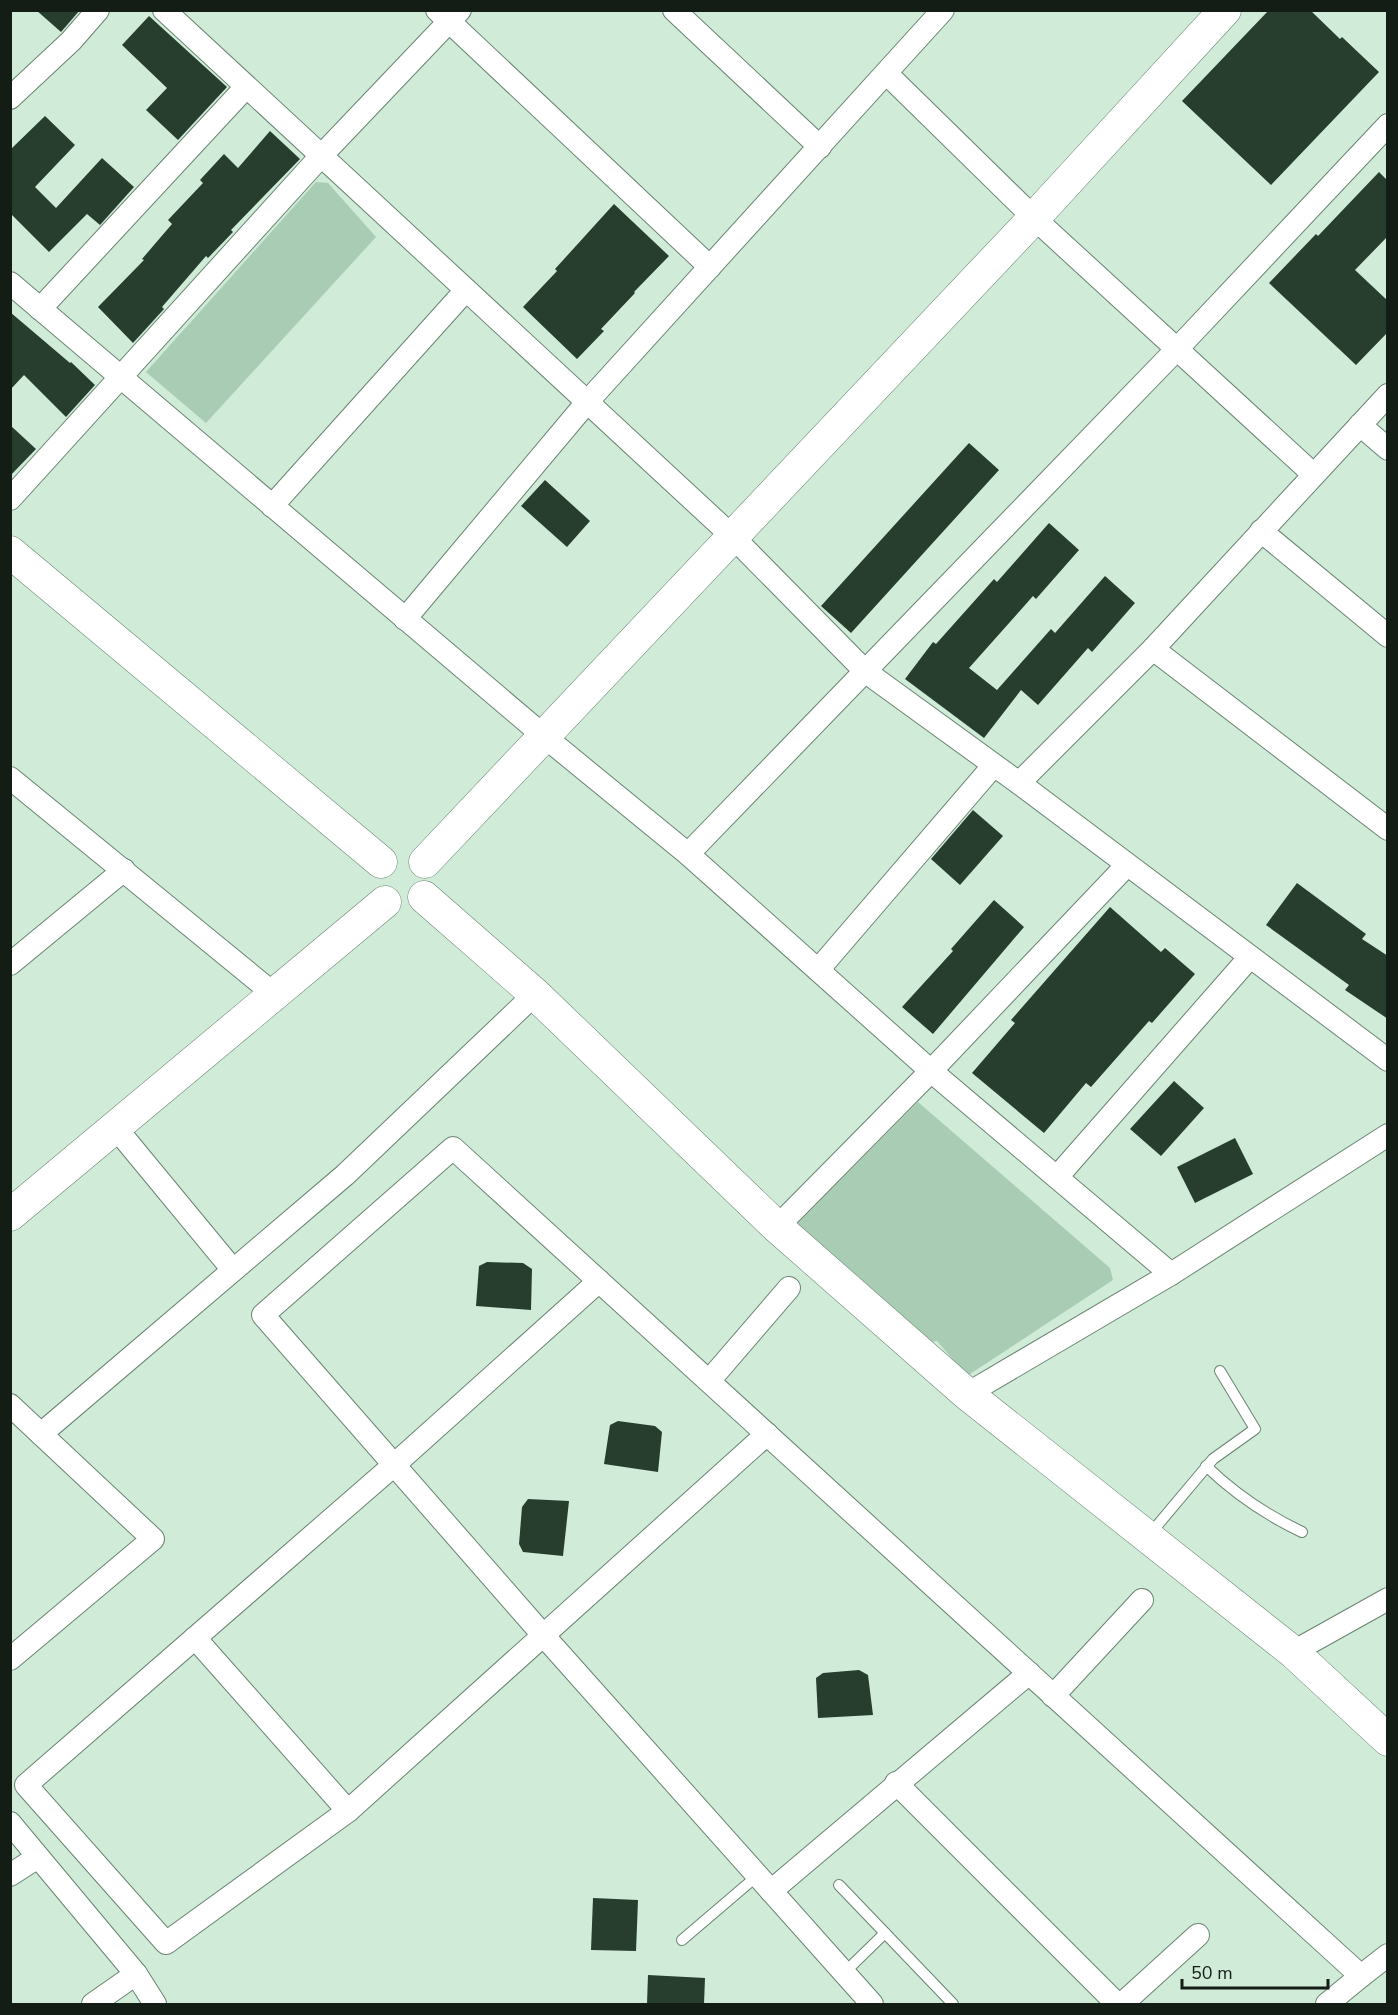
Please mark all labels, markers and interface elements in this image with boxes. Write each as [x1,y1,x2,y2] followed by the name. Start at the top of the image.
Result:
[1182,1952,1328,1990] scale bar
[1191,1961,1233,1985] text: 50 m

